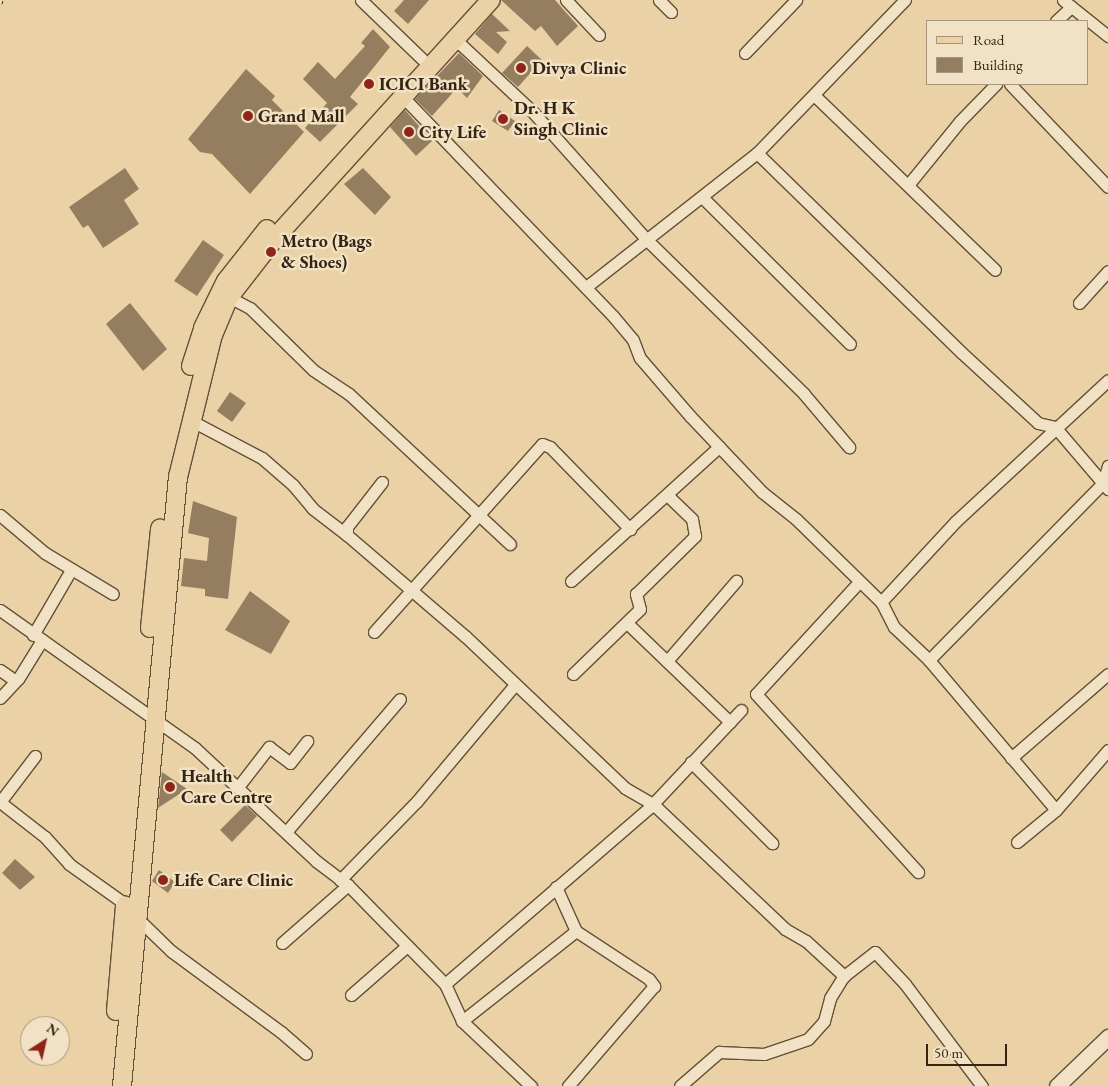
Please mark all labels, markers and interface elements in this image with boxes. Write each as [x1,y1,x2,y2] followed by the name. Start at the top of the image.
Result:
[926,20,1088,85] legend
[973,30,1004,49] text: Road
[973,55,1023,74] text: Building
[532,57,626,79] place label: Divya Clinic
[514,61,528,75] marker: Divya Clinic
[379,73,468,95] place label: ICICI Bank
[363,78,375,90] marker: ICICI Bank
[514,98,608,140] place label: Dr. H K Singh Clinic
[258,105,345,127] place label: Grand Mall
[242,110,254,122] marker: Grand Mall
[496,112,510,126] marker: Dr. H K Singh Clinic
[419,121,486,143] place label: City Life
[403,126,415,138] marker: City Life
[281,231,372,274] place label: Metro (Bags & Shoes)
[265,246,277,258] marker: Metro (Bags & Shoes)
[181,766,272,809] place label: Health Care Centre
[163,780,177,794] marker: Health Care Centre
[174,869,293,891] place label: Life Care Clinic
[156,873,170,887] marker: Life Care Clinic
[20,1016,70,1066] north arrow
[43,1019,63,1040] text: N
[928,1034,1009,1066] scale bar
[934,1043,963,1062] text: 50 m

